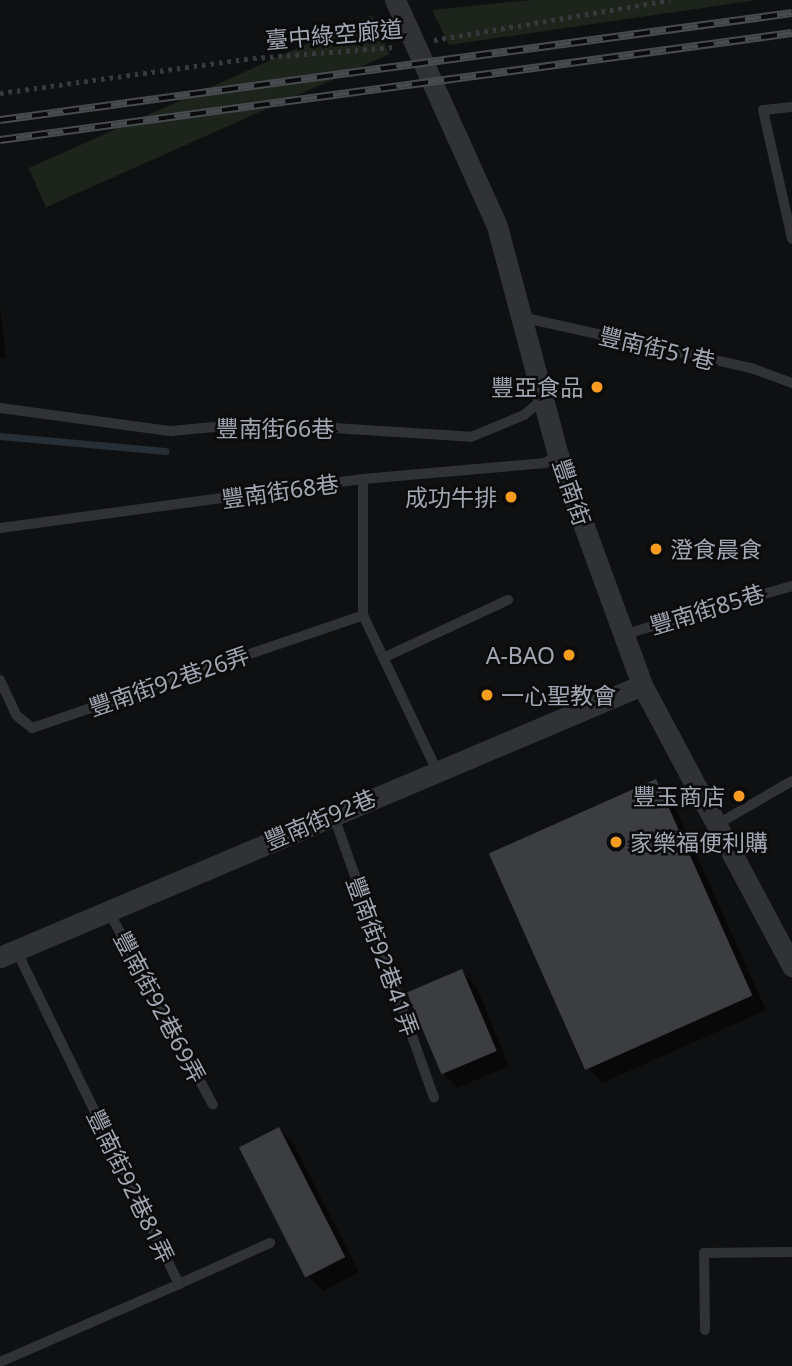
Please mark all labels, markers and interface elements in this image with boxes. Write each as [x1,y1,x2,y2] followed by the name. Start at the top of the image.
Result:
[264,14,404,54] street label: 臺中綠空廊道
[596,321,718,375] street label: 豐南街51巷
[491,373,583,401] place label: 豐亞食品
[589,379,605,395] marker: 豐亞食品
[216,414,334,442] street label: 豐南街66巷
[548,455,596,529] street label: 豐南街
[219,469,341,513] street label: 豐南街68巷
[405,483,497,511] place label: 成功牛排
[503,489,519,505] marker: 成功牛排
[670,535,762,563] place label: 澄食晨食
[648,541,664,557] marker: 澄食晨食
[646,579,768,639] street label: 豐南街85巷
[85,641,253,721] street label: 豐南街92巷26弄
[486,641,555,669] place label: A-BAO
[561,647,577,663] marker: A-BAO
[501,681,616,709] place label: 一心聖教會
[479,687,495,703] marker: 一心聖教會
[633,782,725,810] place label: 豐玉商店
[260,783,380,855] street label: 豐南街92巷
[731,788,747,804] marker: 豐玉商店
[630,828,768,856] place label: 家樂福便利購
[608,834,624,850] marker: 家樂福便利購
[341,873,425,1039] street label: 豐南街92巷41弄
[108,927,212,1087] street label: 豐南街92巷69弄
[82,1105,180,1267] street label: 豐南街92巷81弄

